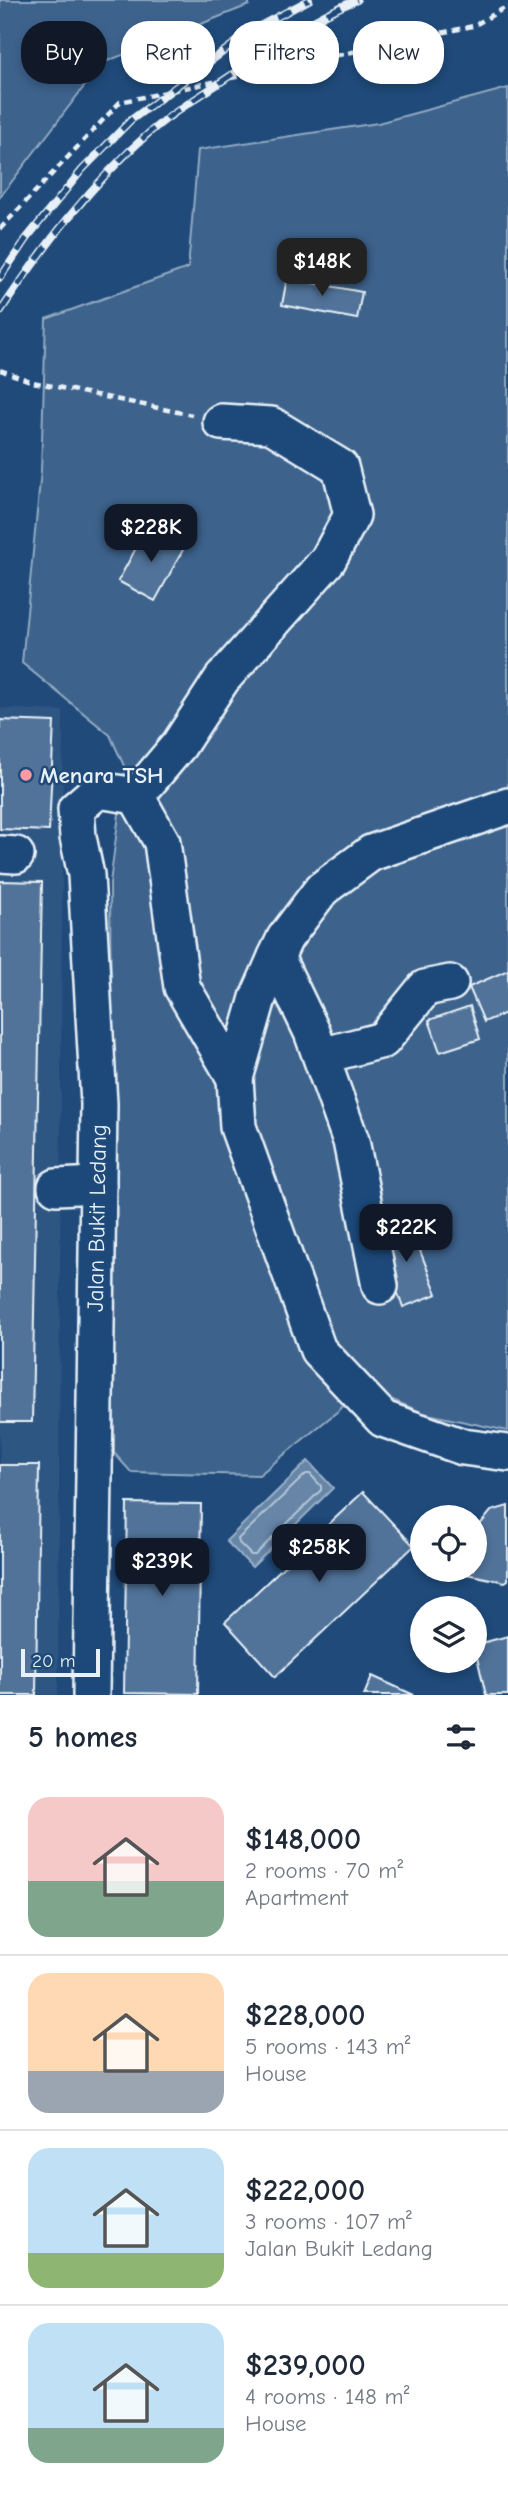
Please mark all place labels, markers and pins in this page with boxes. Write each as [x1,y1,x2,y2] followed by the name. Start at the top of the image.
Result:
[273,238,371,298] pin: $148K
[102,504,200,564] pin: $228K
[40,762,164,789] place label: Menara TSH
[18,767,34,783] marker: Menara TSH
[357,1204,455,1264] pin: $222K
[270,1524,368,1584] pin: $258K
[113,1538,211,1598] pin: $239K

